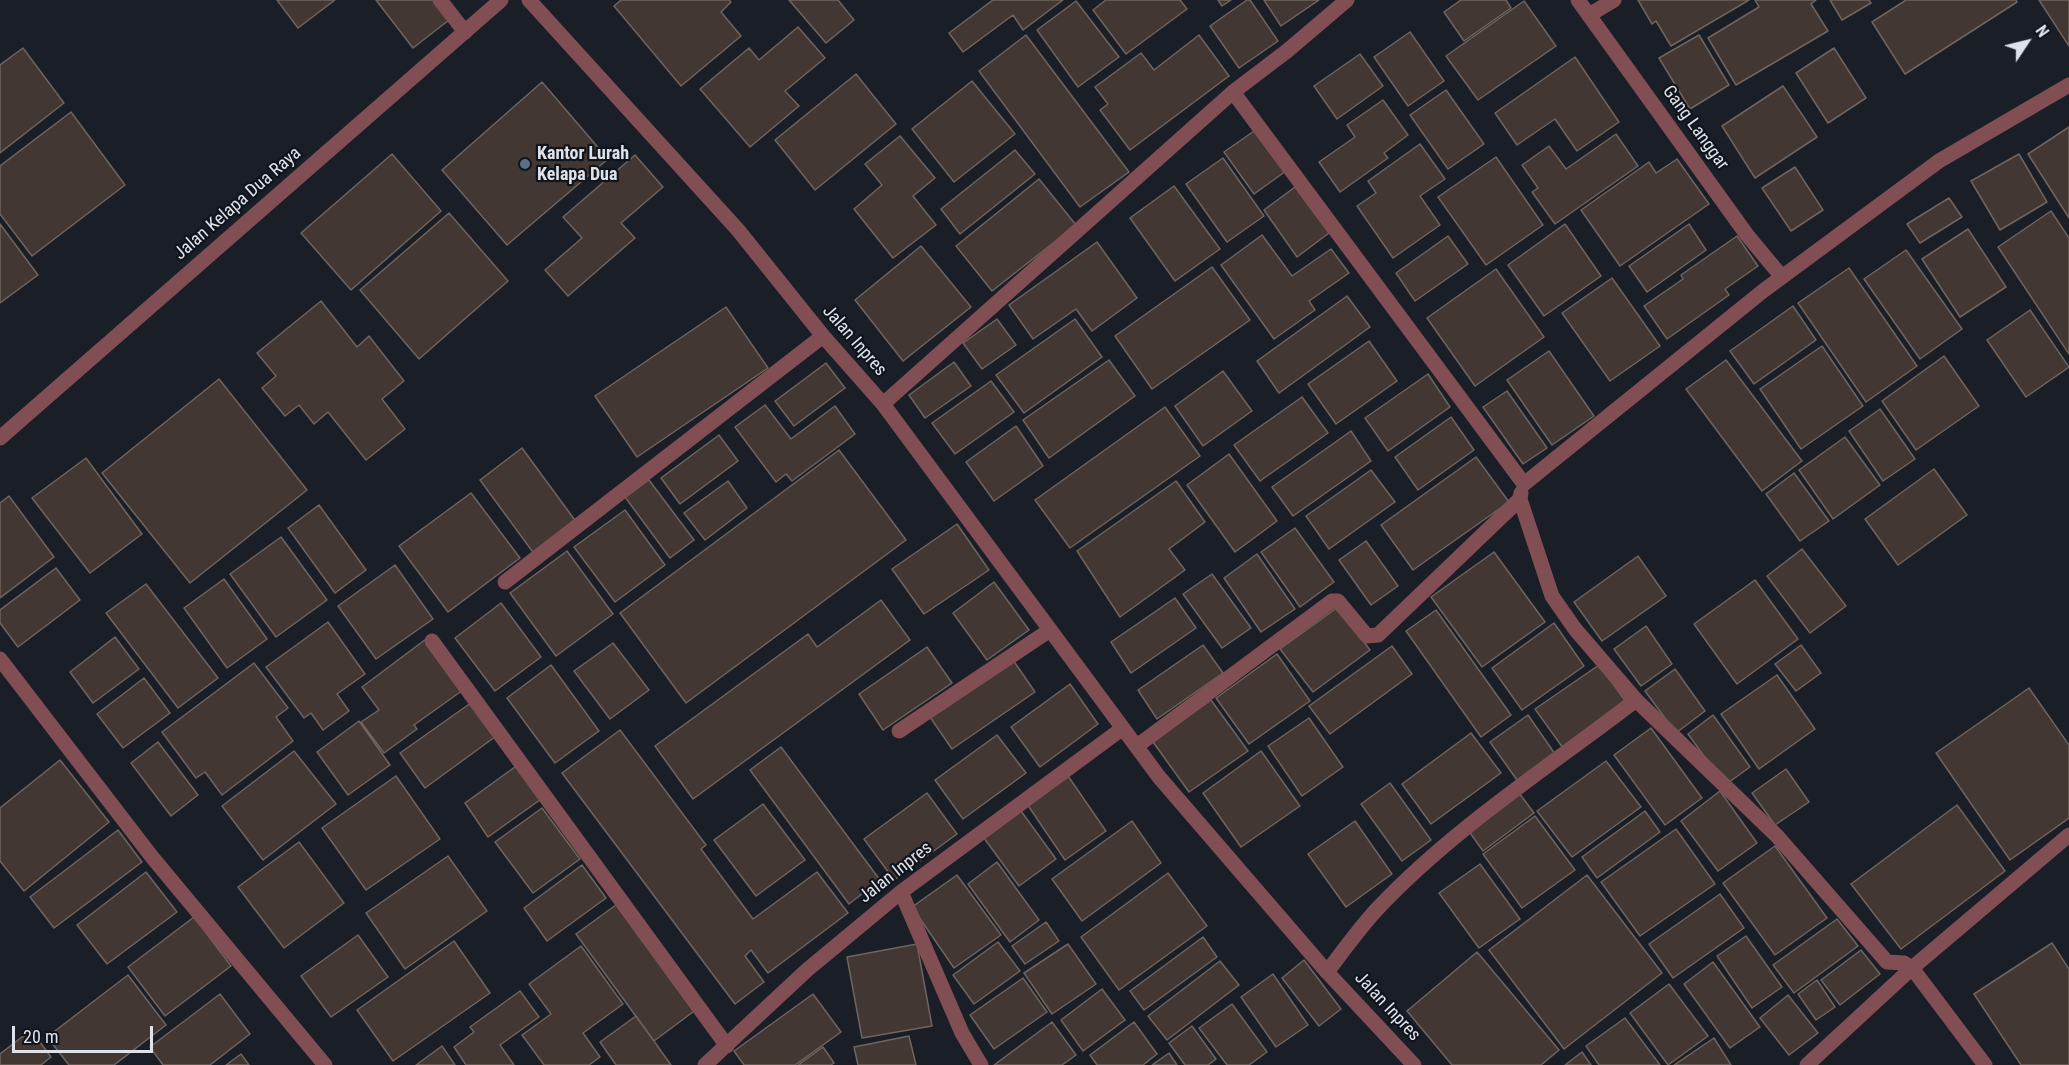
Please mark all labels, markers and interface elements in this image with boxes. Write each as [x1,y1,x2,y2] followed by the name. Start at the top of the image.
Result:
[1997,12,2057,72] north arrow
[2032,22,2053,41] text: N
[1657,82,1733,174] street label: Gang Langgar
[170,143,306,265] street label: Jalan Kelapa Dua Raya
[537,143,629,186] place label: Kantor Lurah Kelapa Dua
[518,157,532,171] marker: Kantor Lurah Kelapa Dua
[817,301,891,381] street label: Jalan Inpres
[855,838,937,908] street label: Jalan Inpres
[1349,968,1425,1046] street label: Jalan Inpres
[15,1014,156,1052] scale bar
[23,1026,58,1047] text: 20 m

